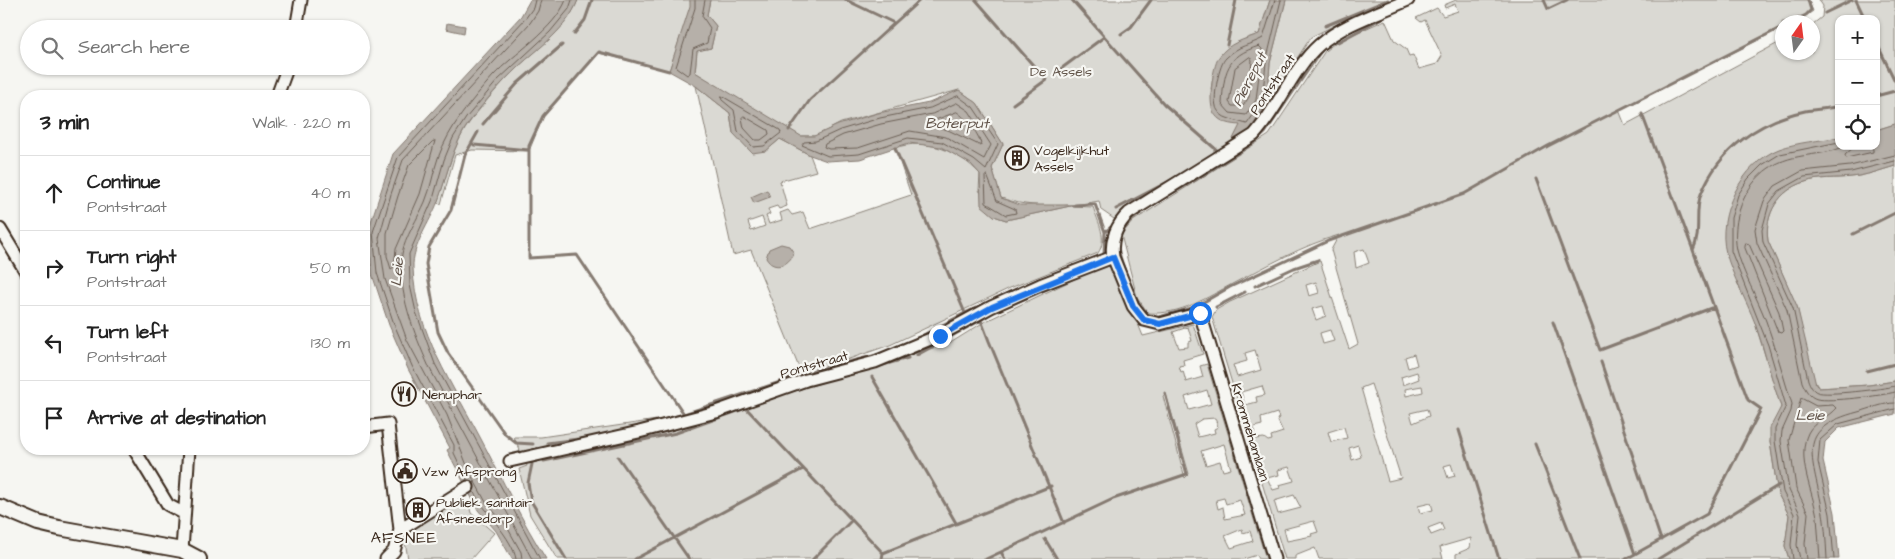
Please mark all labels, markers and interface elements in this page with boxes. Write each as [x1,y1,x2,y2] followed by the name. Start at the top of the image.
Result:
[1775,15,1820,60] north arrow
[1835,15,1880,150] map controls
[1835,15,1880,60] button: +
[20,20,370,75] search box
[38,34,66,62] icon: search
[78,34,190,61] text: Search here
[1227,47,1273,110] water label: Piereput
[1245,50,1301,119] street label: Pontstraat
[1835,60,1880,105] button: −
[1030,62,1092,82] park label: De Assels
[1835,105,1880,150] button: locate
[40,108,89,137] text: 3 min
[252,112,350,134] text: Walk · 220 m
[925,113,991,134] water label: Boterput
[1034,141,1109,177] place label: Vogelkijkhut Assels
[1004,145,1030,171] building icon: Vogelkijkhut Assels
[87,169,161,196] text: Continue
[40,179,68,207] icon: ahead
[310,182,350,204] text: 40 m
[87,196,167,218] text: Pontstraat
[87,244,176,271] text: Turn right
[40,254,68,282] icon: right
[386,256,409,287] water label: Leie
[310,257,350,279] text: 50 m
[87,271,167,293] text: Pontstraat
[1189,302,1212,325] route start
[87,319,168,346] text: Turn left
[929,325,952,348] route end
[40,329,68,357] icon: left
[311,332,350,354] text: 130 m
[87,346,167,368] text: Pontstraat
[778,346,851,384] street label: Pontstraat
[391,381,417,407] restaurant icon: Nenuphar
[1226,381,1274,484] street label: Krommehamlaan
[422,385,482,405] place label: Nenuphar
[40,404,68,432] icon: arrive
[87,405,266,432] text: Arrive at destination
[1796,405,1825,426] water label: Leie
[392,458,418,484] public building icon: Vzw Afsprong
[422,462,517,482] place label: Vzw Afsprong
[436,493,532,529] place label: Publiek sanitair Afsneedorp
[405,497,431,523] building icon: Publiek sanitair Afsneedorp
[371,527,437,549] district label: AFSNEE

